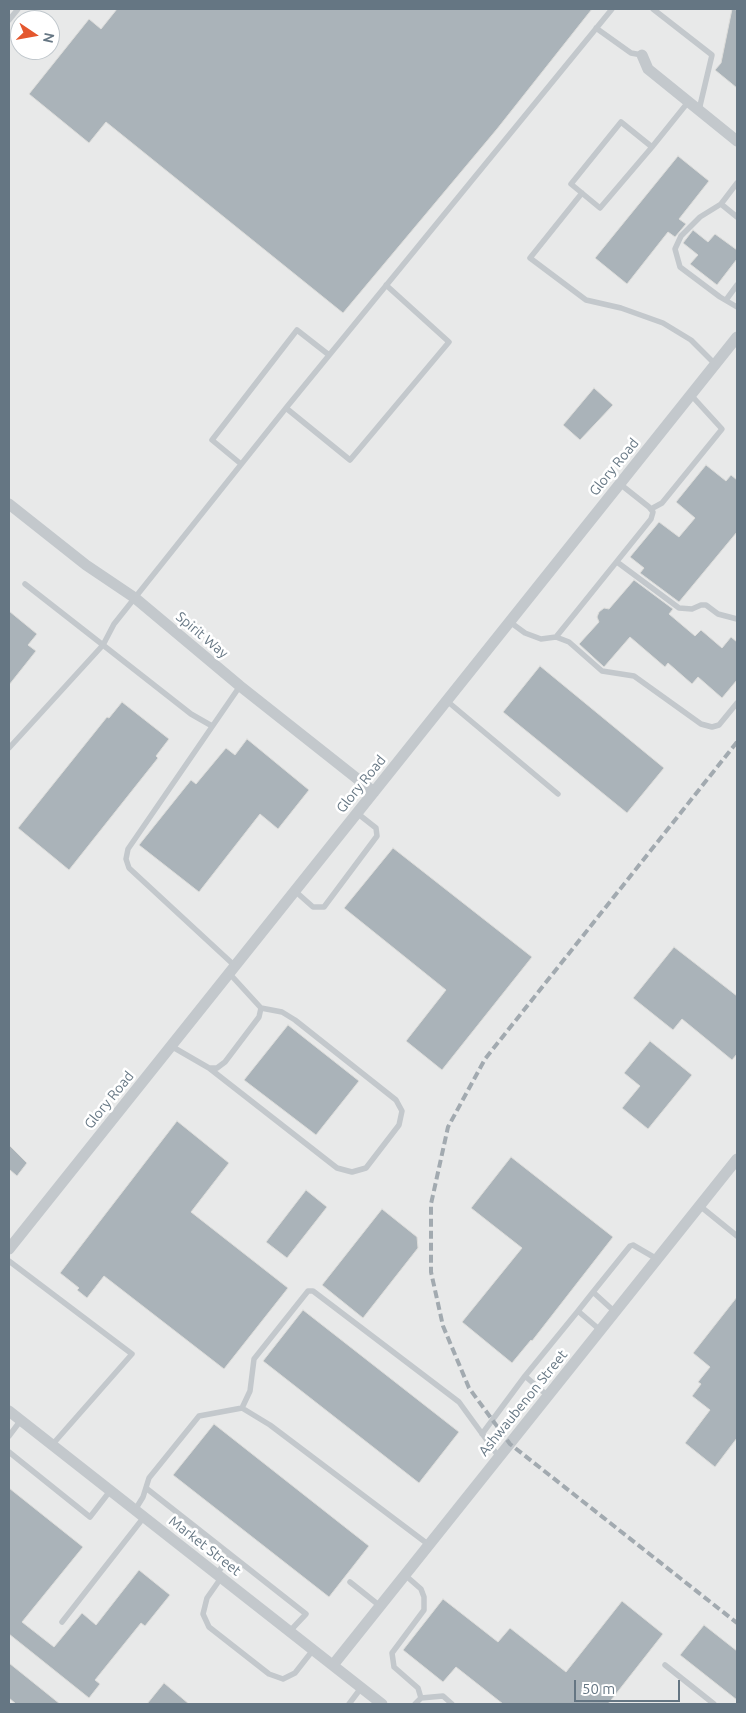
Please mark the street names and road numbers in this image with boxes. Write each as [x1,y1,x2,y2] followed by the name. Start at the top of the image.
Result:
[586,435,642,499] street label: Glory Road
[172,608,232,662] street label: Spirit Way
[333,752,389,816] street label: Glory Road
[81,1068,137,1132] street label: Glory Road
[475,1347,571,1459] street label: Ashwaubenon Street
[166,1513,244,1579] street label: Market Street

